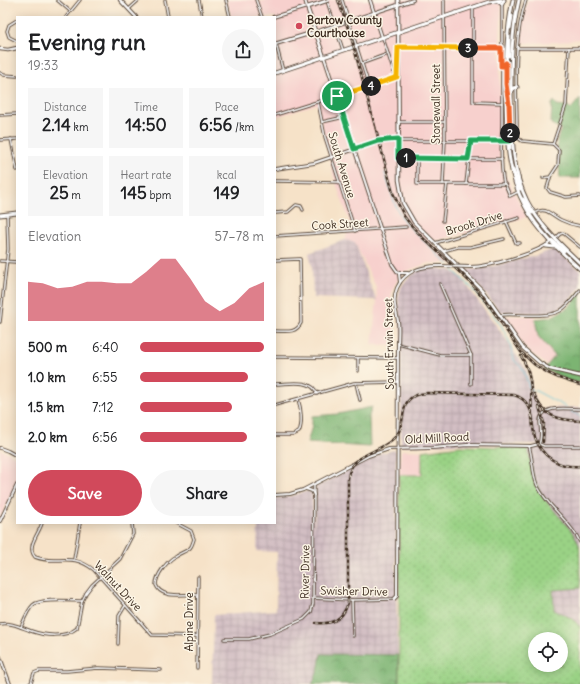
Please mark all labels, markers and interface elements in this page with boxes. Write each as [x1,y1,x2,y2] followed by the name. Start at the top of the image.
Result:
[307,13,382,40] place label: Bartow County Courthouse
[294,21,304,31] marker: Bartow County Courthouse
[28,28,146,56] text: Evening run
[222,29,264,71] button: share
[458,38,478,58] pin: 3
[465,41,471,55] text: 3
[28,57,58,74] text: 19:33
[429,64,443,144] street label: Stonewall Street
[361,76,381,96] pin: 4
[320,79,354,113] pin
[368,79,374,93] text: 4
[326,85,348,107] icon: arrive
[44,100,87,114] text: Distance
[134,100,158,114] text: Time
[215,100,239,114] text: Pace
[42,114,71,136] text: 2.14
[125,114,167,136] text: 14:50
[199,114,232,136] text: 6:56
[71,120,89,134] text: km
[232,120,254,134] text: /km
[500,123,520,143] pin: 2
[507,126,513,140] text: 2
[325,130,359,200] street label: South Avenue
[396,148,416,168] pin: 1
[404,151,408,165] text: 1
[43,168,88,182] text: Elevation
[120,168,172,182] text: Heart rate
[217,168,237,182] text: kcal
[50,182,69,204] text: 25
[121,182,147,204] text: 145
[213,182,240,204] text: 149
[69,188,81,202] text: m
[147,188,171,202] text: bpm
[444,208,504,238] street label: Brook Drive
[311,215,369,233] street label: Cook Street
[28,228,81,245] text: Elevation
[214,228,264,245] text: 57–78 m
[381,298,397,390] street label: South Erwin Street
[28,339,67,356] text: 500 m
[92,339,119,356] text: 6:40
[28,369,66,386] text: 1.0 km
[92,369,117,386] text: 6:55
[28,399,64,416] text: 1.5 km
[92,399,114,416] text: 7:12
[28,429,68,446] text: 2.0 km
[92,429,117,446] text: 6:56
[404,429,470,447] street label: Old Mill Road
[28,470,142,516] button: Save
[150,470,264,516] button: Share
[298,545,312,599] street label: River Drive
[91,558,145,614] street label: Walnut Drive
[320,583,388,599] street label: Swisher Drive
[182,592,196,652] street label: Alpine Drive
[528,632,568,672] map controls
[528,632,568,672] button: locate

